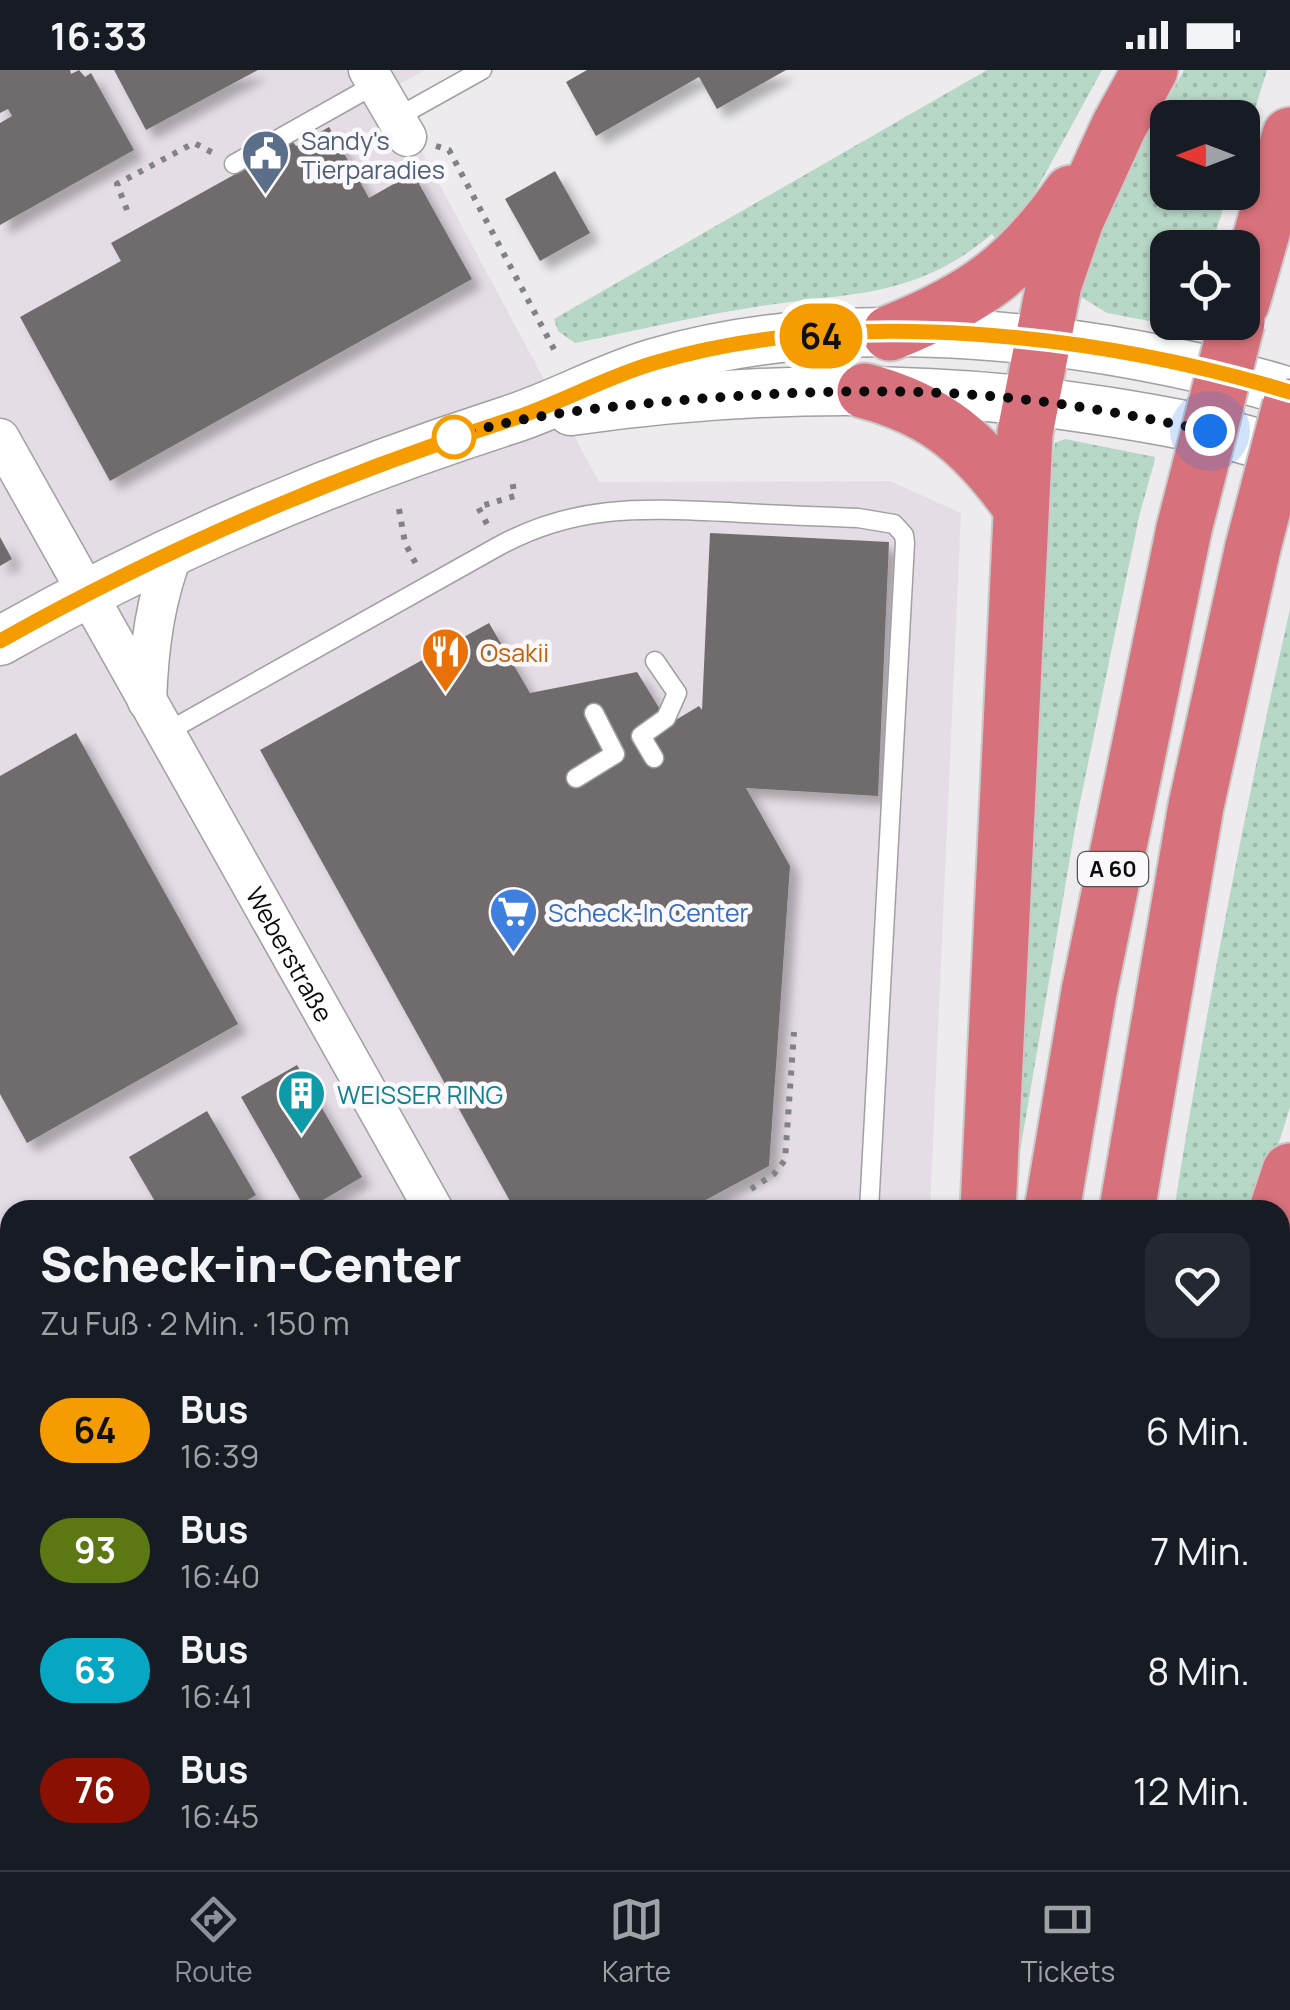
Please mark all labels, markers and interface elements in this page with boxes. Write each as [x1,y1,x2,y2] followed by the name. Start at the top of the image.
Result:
[50,9,147,61] text: 16:33
[1150,100,1260,210] north arrow
[1150,100,1260,340] map controls
[301,123,445,187] place label: Sandy's Tierparadies
[240,128,292,196] public building icon: Sandy's Tierparadies
[1150,230,1260,340] button: locate
[776,304,866,368] line badge: 64
[799,312,843,360] text: 64
[1185,406,1235,456] your location
[433,416,475,458] unlabelled marker
[419,626,471,694] restaurant icon: Osakii
[480,635,549,670] place label: Osakii
[1078,852,1148,886] road number: A 60
[238,880,342,1028] street label: Weberstraße
[487,886,539,954] supermarket icon: Scheck-In Center
[548,895,749,930] place label: Scheck-In Center
[276,1068,328,1136] building icon: WEISSER RING
[337,1077,503,1112] place label: WEISSER RING
[40,1231,462,1296] text: Scheck-in-Center
[1145,1233,1250,1338] button: heart
[40,1301,350,1345] text: Zu Fuß · 2 Min. · 150 m
[180,1382,248,1434] text: Bus
[1146,1404,1250,1456] text: 6 Min.
[73,1406,117,1454] text: 64
[180,1434,259,1478] text: 16:39
[180,1502,248,1554] text: Bus
[1150,1524,1250,1576] text: 7 Min.
[74,1526,116,1574] text: 93
[180,1554,260,1598] text: 16:40
[180,1622,248,1674] text: Bus
[1147,1644,1250,1696] text: 8 Min.
[74,1646,116,1694] text: 63
[180,1674,253,1718] text: 16:41
[180,1742,248,1794] text: Bus
[1133,1764,1250,1816] text: 12 Min.
[75,1766,115,1814] text: 76
[180,1794,259,1838] text: 16:45
[175,1892,253,1990] tab: Route
[602,1892,671,1990] tab: Karte
[1021,1892,1115,1990] tab: Tickets

